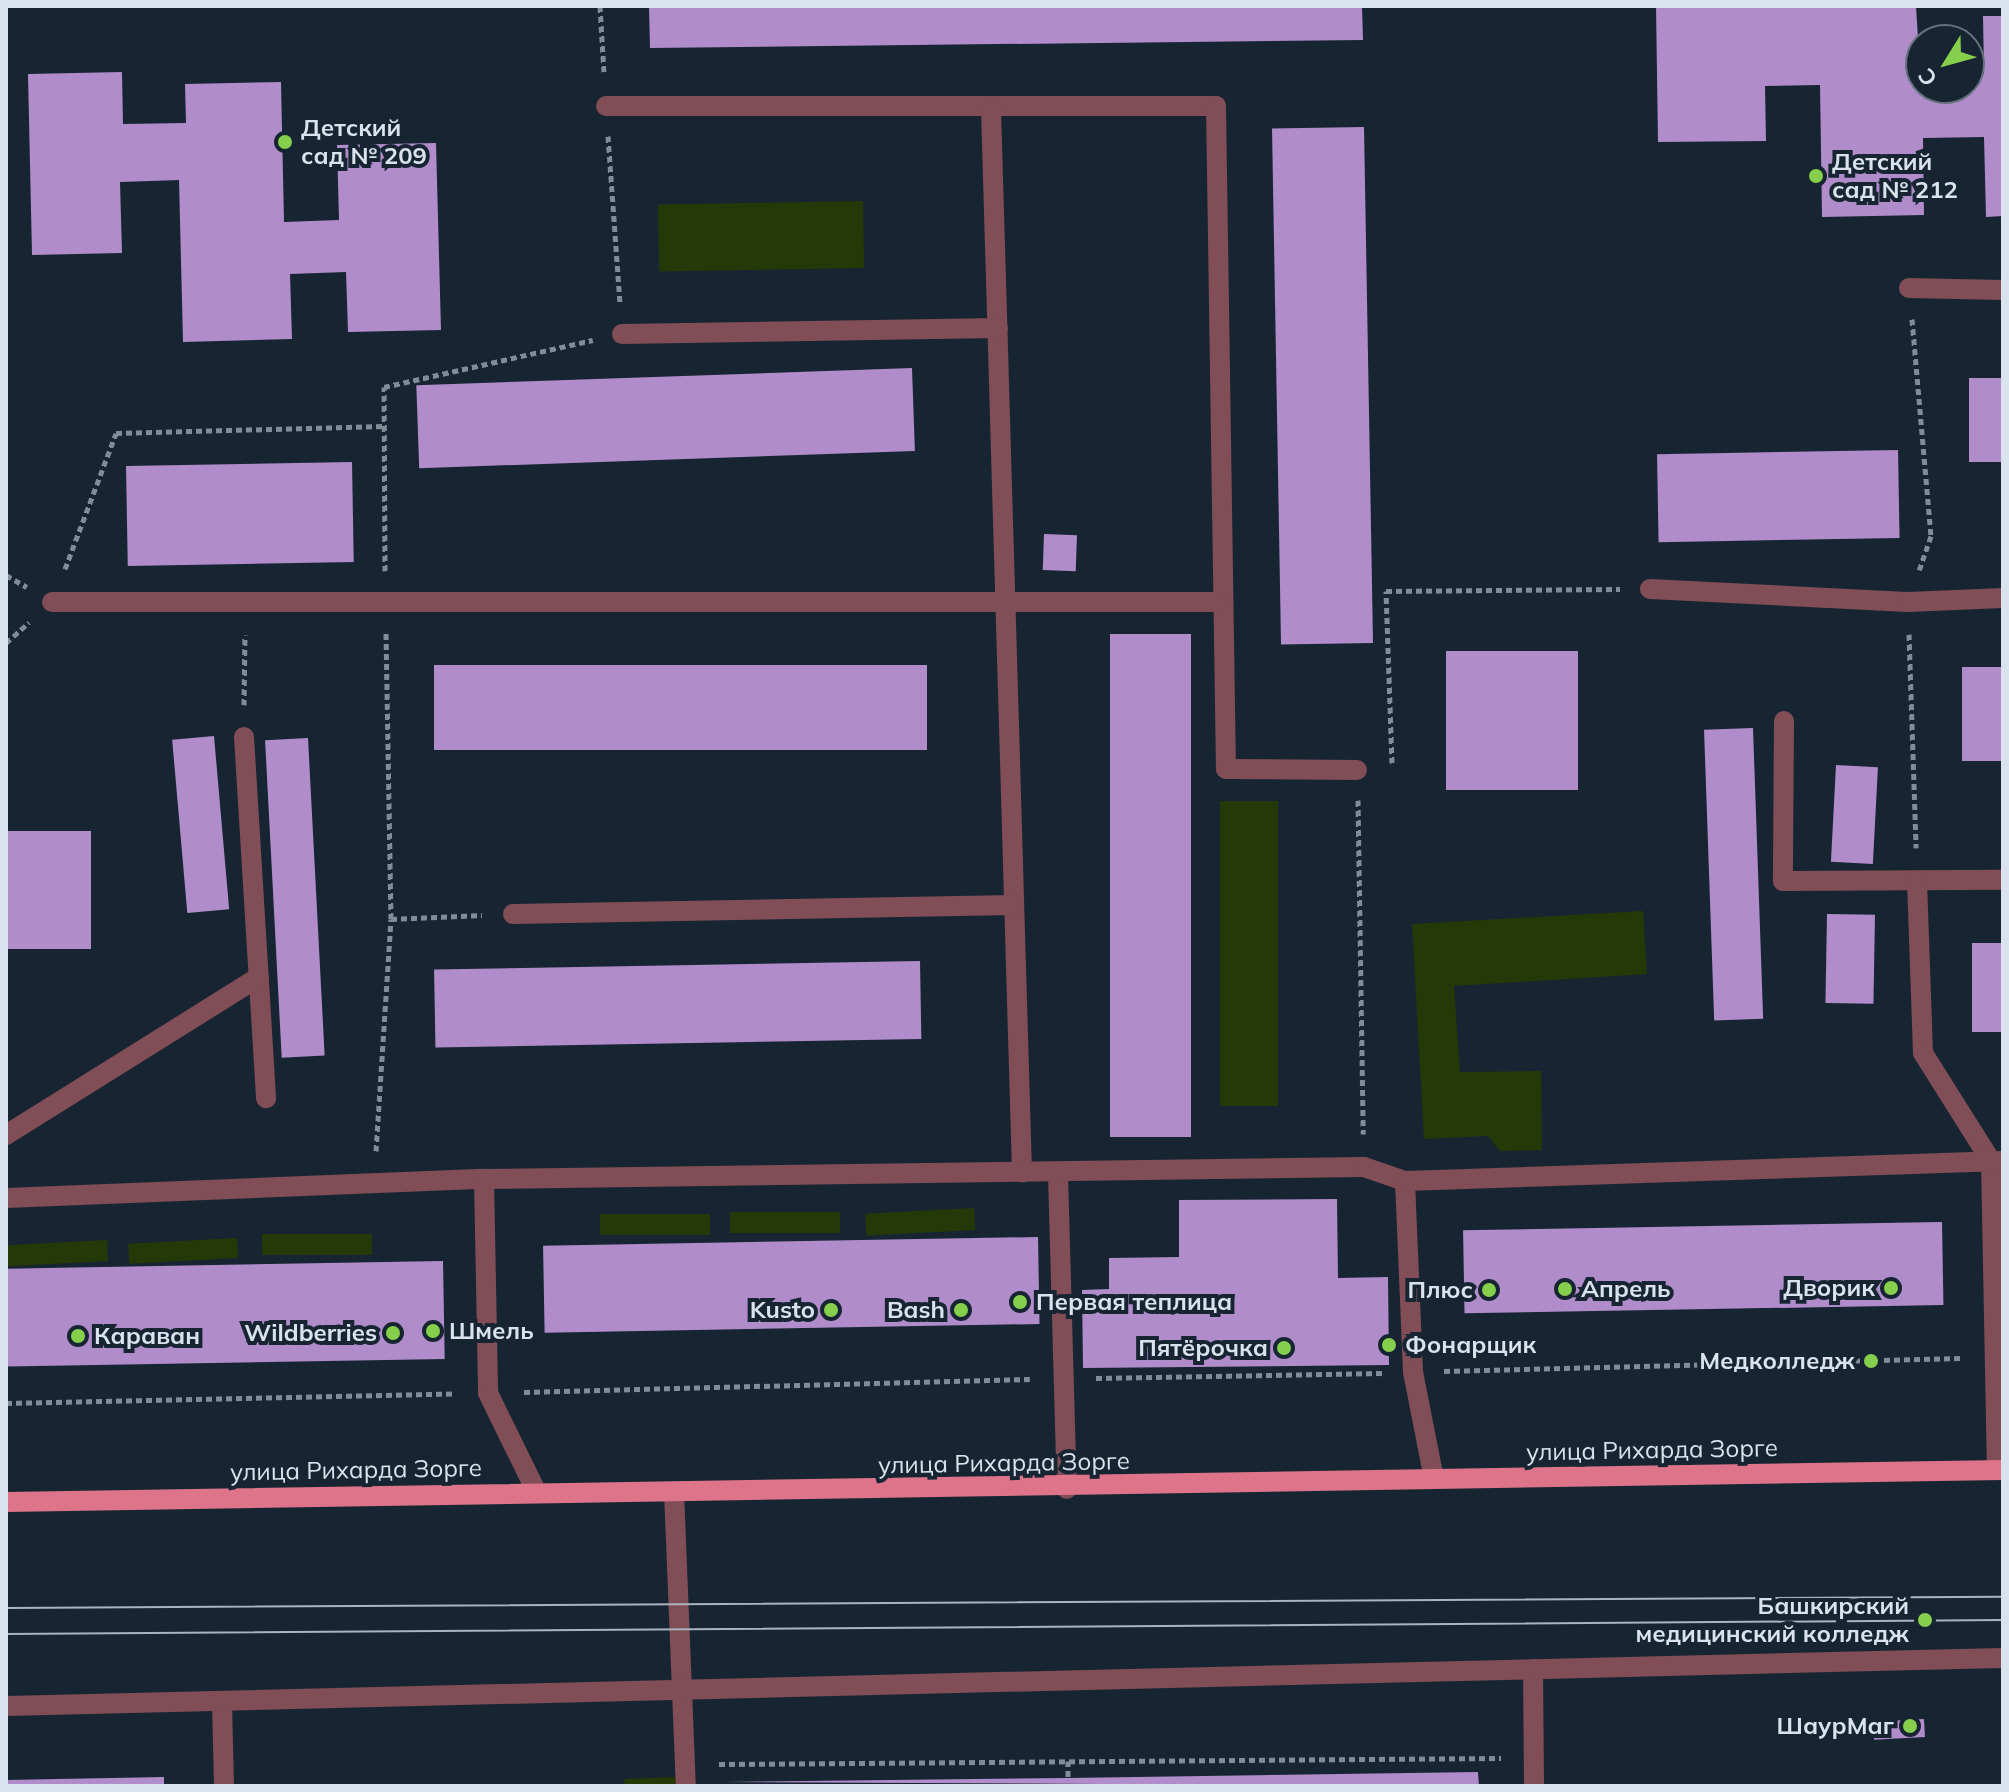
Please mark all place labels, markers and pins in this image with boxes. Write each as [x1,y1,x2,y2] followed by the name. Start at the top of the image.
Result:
[301,114,427,170] place label: Детский сад № 209
[276,133,294,151] marker: Детский сад № 209
[1832,148,1958,204] place label: Детский сад № 212
[1807,167,1825,185] marker: Детский сад № 212
[1783,1274,1875,1302] place label: Дворик
[1581,1275,1671,1303] place label: Апрель
[1407,1276,1473,1304] place label: Плюс
[1882,1279,1900,1297] marker: Дворик
[1556,1280,1574,1298] marker: Апрель
[1480,1281,1498,1299] marker: Плюс
[1036,1288,1232,1316] place label: Первая теплица
[1011,1293,1029,1311] marker: Первая теплица
[750,1296,815,1324] place label: Kusto
[887,1296,945,1324] place label: Bash
[822,1301,840,1319] marker: Kusto
[952,1301,970,1319] marker: Bash
[449,1317,534,1345] place label: Шмель
[244,1319,377,1347] place label: Wildberries
[94,1322,200,1350] place label: Караван
[424,1322,442,1340] marker: Шмель
[384,1324,402,1342] marker: Wildberries
[69,1327,87,1345] marker: Караван
[1405,1331,1536,1359] place label: Фонарщик
[1138,1334,1268,1362] place label: Пятёрочка
[1380,1336,1398,1354] marker: Фонарщик
[1275,1339,1293,1357] marker: Пятёрочка
[1699,1347,1855,1375] place label: Медколледж
[1862,1352,1880,1370] marker: Медколледж
[1635,1592,1909,1648] place label: Башкирский медицинский колледж
[1916,1611,1934,1629] marker: Башкирский медицинский колледж
[1777,1712,1894,1740] place label: ШаурМаг
[1901,1717,1919,1735] marker: ШаурМаг

